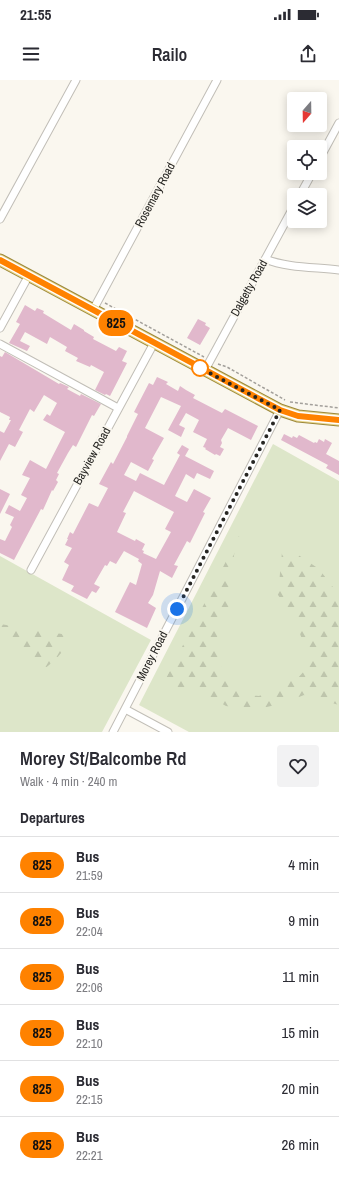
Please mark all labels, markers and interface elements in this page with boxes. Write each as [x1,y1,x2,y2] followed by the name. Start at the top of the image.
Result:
[20,4,51,25] text: 21:55
[152,42,187,67] text: Railo
[20,43,42,65] icon: menu
[297,43,319,65] icon: share
[287,92,327,132] north arrow
[287,92,327,228] map controls
[287,140,327,180] button: locate
[131,160,179,230] street label: Rosemary Road
[287,188,327,228] button: layers
[227,257,271,319] street label: Dalgetty Road
[93,310,139,336] line badge: 825
[106,314,126,332] text: 825
[191,359,209,377] unlabelled marker
[70,424,114,488] street label: Bayview Road
[167,599,187,619] your location
[133,628,171,684] street label: Morey Road
[20,745,186,771] text: Morey St/Balcombe Rd
[277,745,319,787] button: heart
[20,773,117,790] text: Walk · 4 min · 240 m
[20,807,85,828] text: Departures
[76,846,99,867] text: Bus
[288,854,319,875] text: 4 min
[32,856,52,874] text: 825
[76,867,103,884] text: 21:59
[76,902,99,923] text: Bus
[288,910,319,931] text: 9 min
[32,912,52,930] text: 825
[76,923,103,940] text: 22:04
[76,958,99,979] text: Bus
[282,966,319,987] text: 11 min
[32,968,52,986] text: 825
[76,979,103,996] text: 22:06
[76,1014,99,1035] text: Bus
[281,1022,319,1043] text: 15 min
[32,1024,52,1042] text: 825
[76,1035,103,1052] text: 22:10
[76,1070,99,1091] text: Bus
[281,1078,319,1099] text: 20 min
[32,1080,52,1098] text: 825
[76,1091,103,1108] text: 22:15
[76,1126,99,1147] text: Bus
[281,1134,319,1155] text: 26 min
[32,1136,52,1154] text: 825
[76,1147,103,1164] text: 22:21

